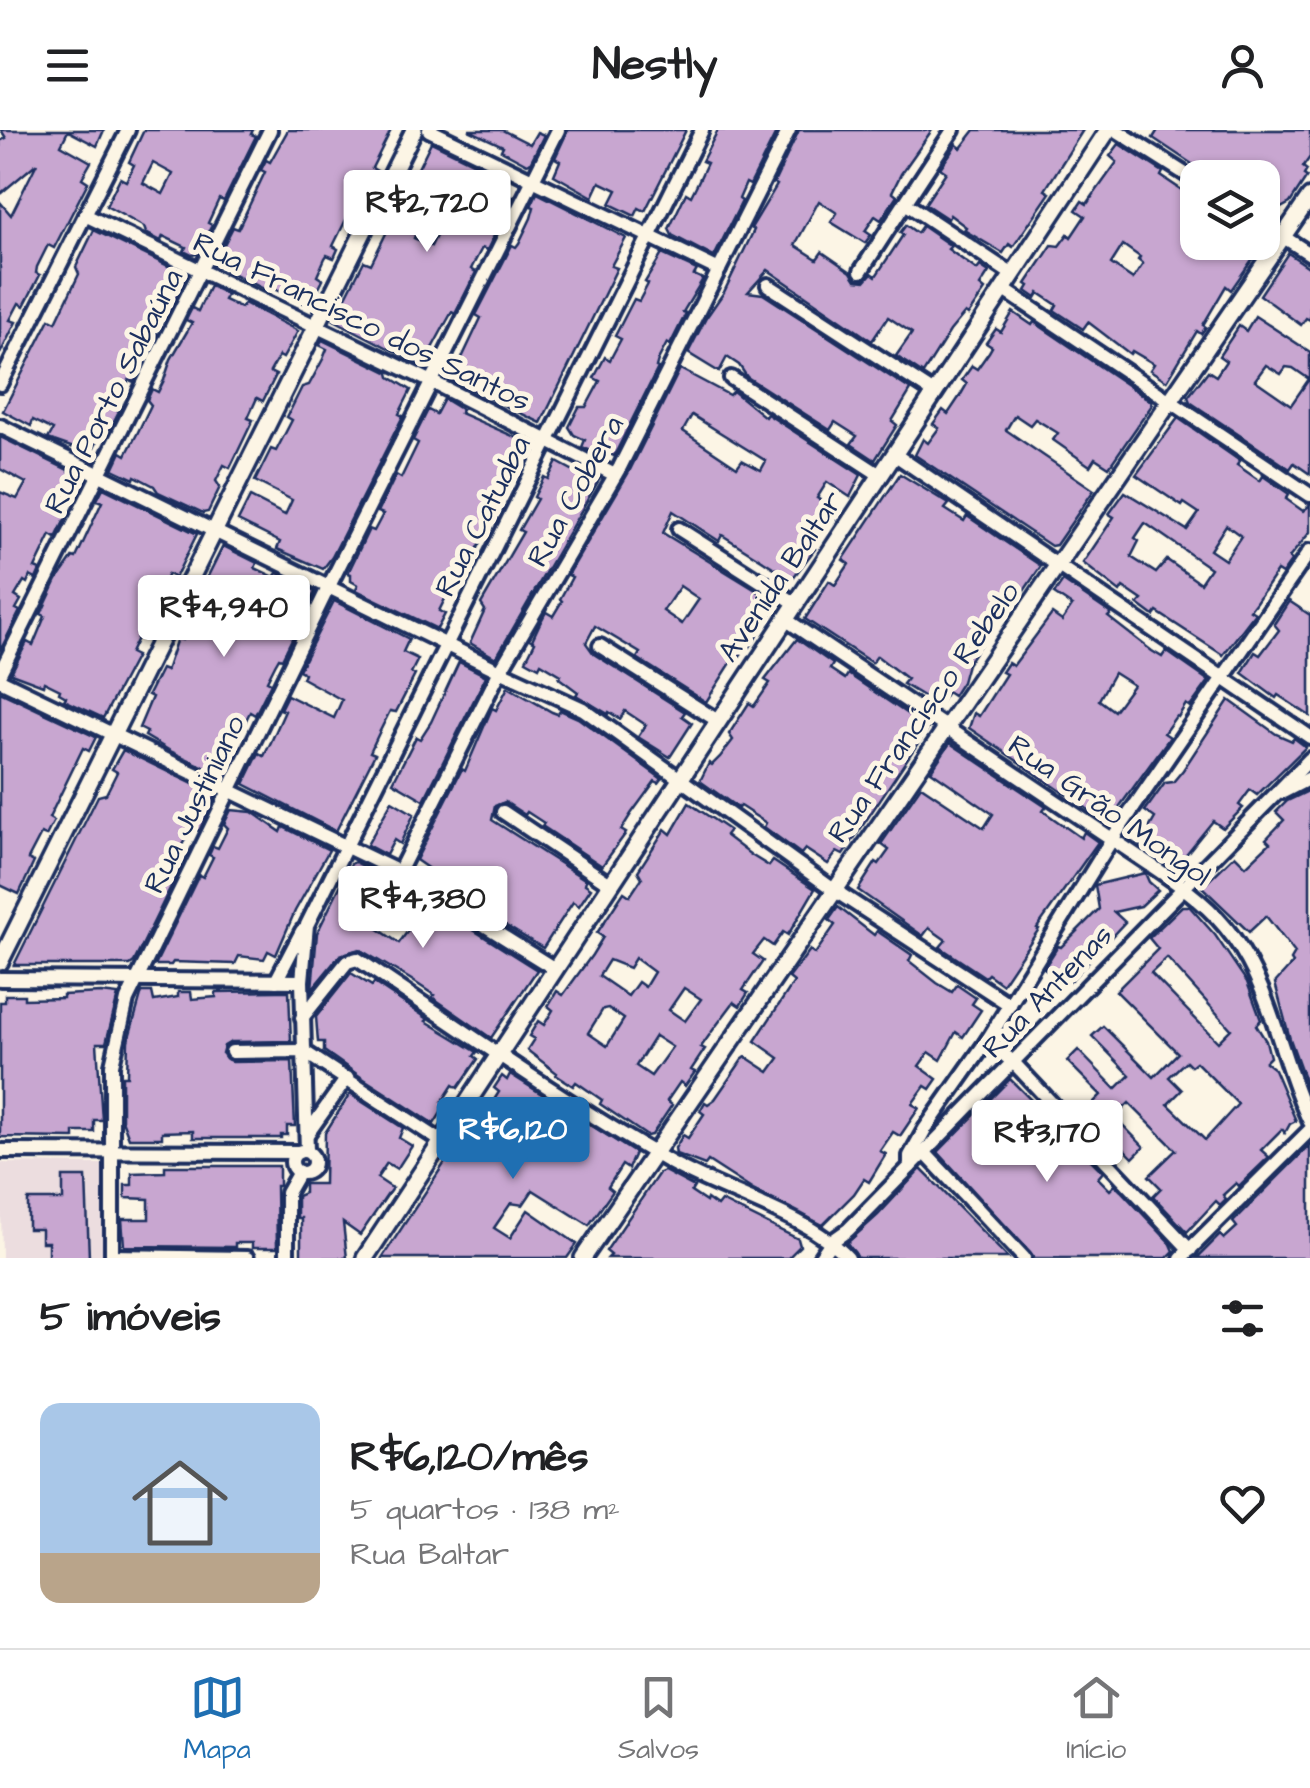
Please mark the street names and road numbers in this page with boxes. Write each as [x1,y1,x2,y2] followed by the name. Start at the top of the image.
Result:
[186,222,537,422] street label: Rua Francisco dos Santos
[34,262,194,521] street label: Rua Porto Sabaúna
[517,408,635,575] street label: Rua Cobera
[424,429,541,604] street label: Rua Catuaba
[708,483,854,671] street label: Avenida Baltar
[818,573,1030,852] street label: Rua Francisco Rebelo
[134,708,256,901] street label: Rua Justiniano
[999,725,1219,897] street label: Rua Grão Mongol
[973,915,1122,1068] street label: Rua Antenas

